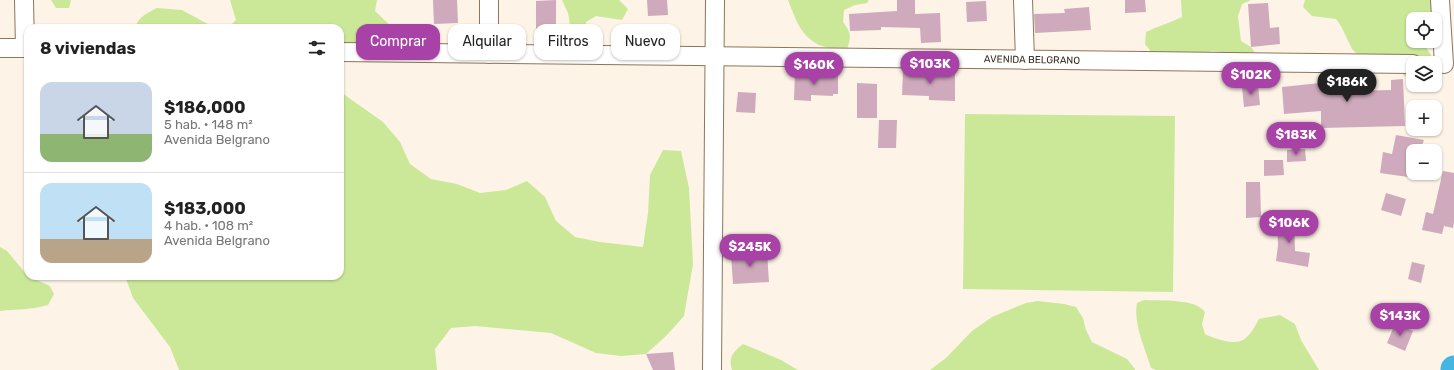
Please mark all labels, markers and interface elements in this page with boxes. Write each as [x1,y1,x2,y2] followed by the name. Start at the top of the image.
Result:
[1406,12,1442,180] map controls
[1406,12,1442,48] button: locate
[356,24,440,60] chip: Comprar
[448,24,526,60] chip: Alquilar
[534,24,603,60] chip: Filtros
[611,24,680,60] chip: Nuevo
[306,37,328,59] icon: filters
[40,38,136,58] text: 8 viviendas
[902,51,958,85] pin: $103K
[786,52,842,86] pin: $160K
[984,53,1080,67] street label: AVENIDA BELGRANO
[909,56,951,71] text: $103K
[1406,56,1442,92] button: layers
[793,57,835,72] text: $160K
[1223,62,1279,96] pin: $102K
[1230,67,1272,82] text: $102K
[1319,69,1375,103] pin: $186K
[1326,74,1368,89] text: $186K
[164,97,246,117] text: $186,000
[72,98,120,146] icon: home
[1406,100,1442,136] button: +
[164,117,253,132] text: 5 hab. · 148 m²
[1268,122,1324,156] pin: $183K
[1275,127,1317,142] text: $183K
[164,132,270,147] text: Avenida Belgrano
[1406,144,1442,180] button: −
[164,198,246,218] text: $183,000
[72,199,120,247] icon: home
[1261,210,1317,244] pin: $106K
[1268,215,1310,230] text: $106K
[164,218,253,233] text: 4 hab. · 108 m²
[164,233,270,248] text: Avenida Belgrano
[722,234,778,268] pin: $245K
[729,239,771,254] text: $245K
[1372,303,1428,337] pin: $143K
[1379,308,1421,323] text: $143K

